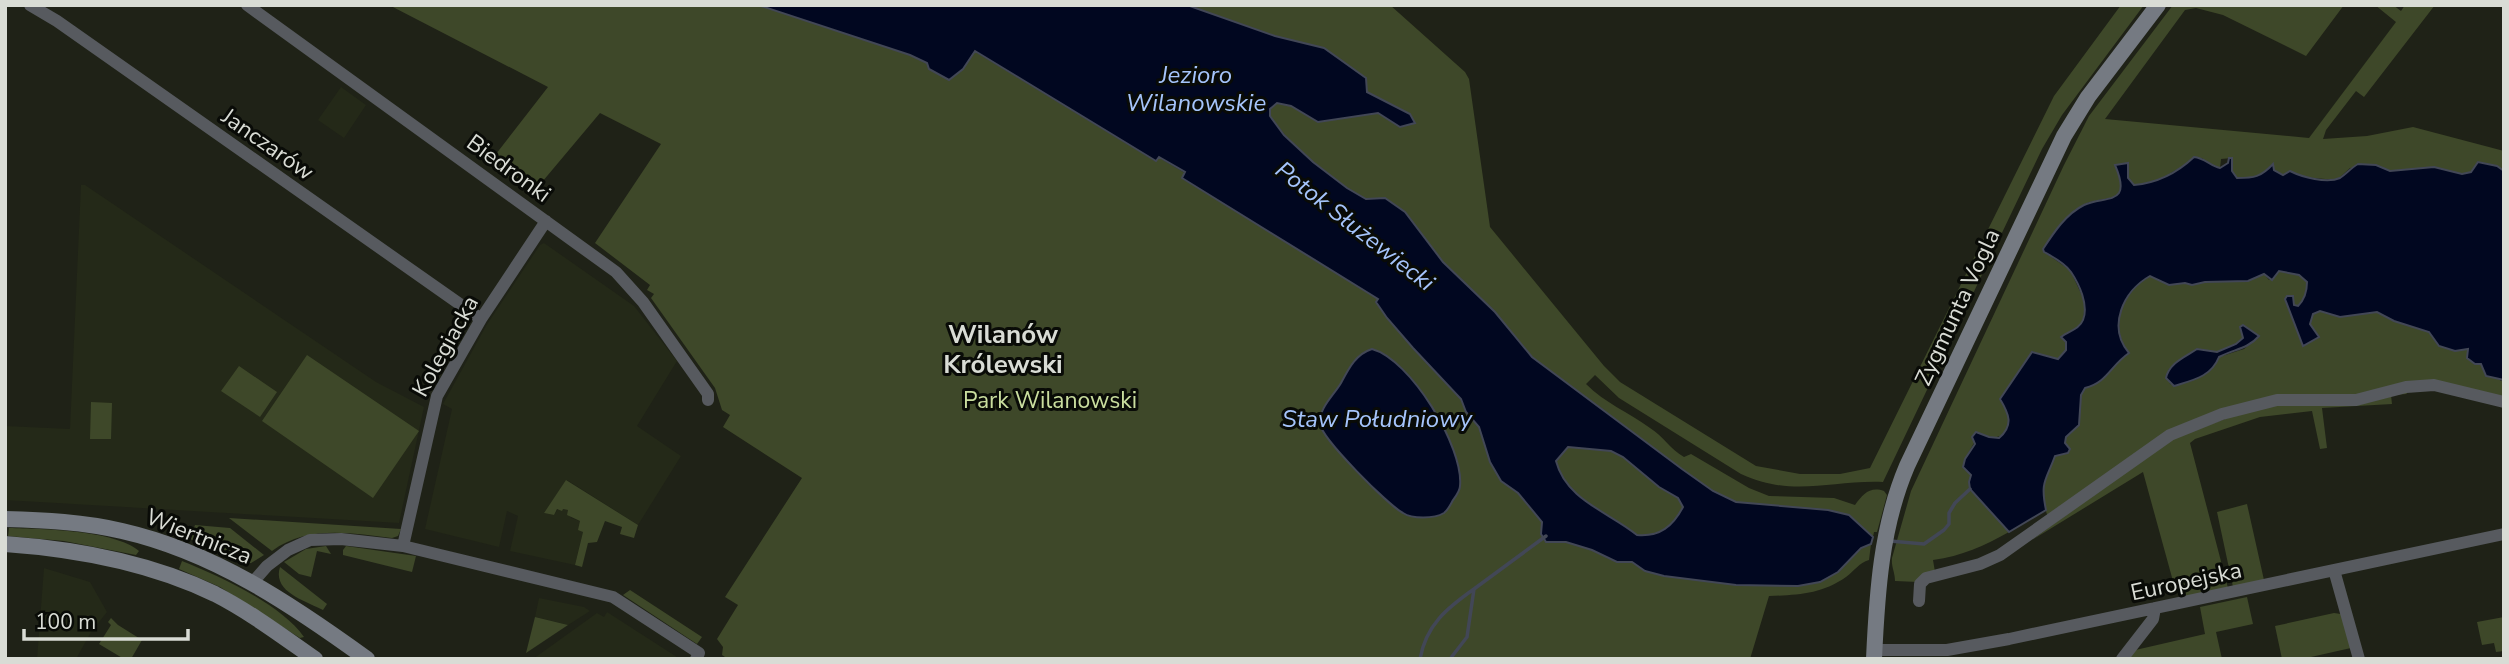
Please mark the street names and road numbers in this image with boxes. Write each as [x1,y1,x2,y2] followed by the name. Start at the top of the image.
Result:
[215,101,320,188] street label: Janczarów
[460,127,557,210] street label: Biedronki
[1908,224,2007,391] street label: Zygmunta Vogla
[405,290,486,402] street label: Kolegiacka
[141,501,256,572] street label: Wiertnicza
[2128,555,2245,608] street label: Europejska

